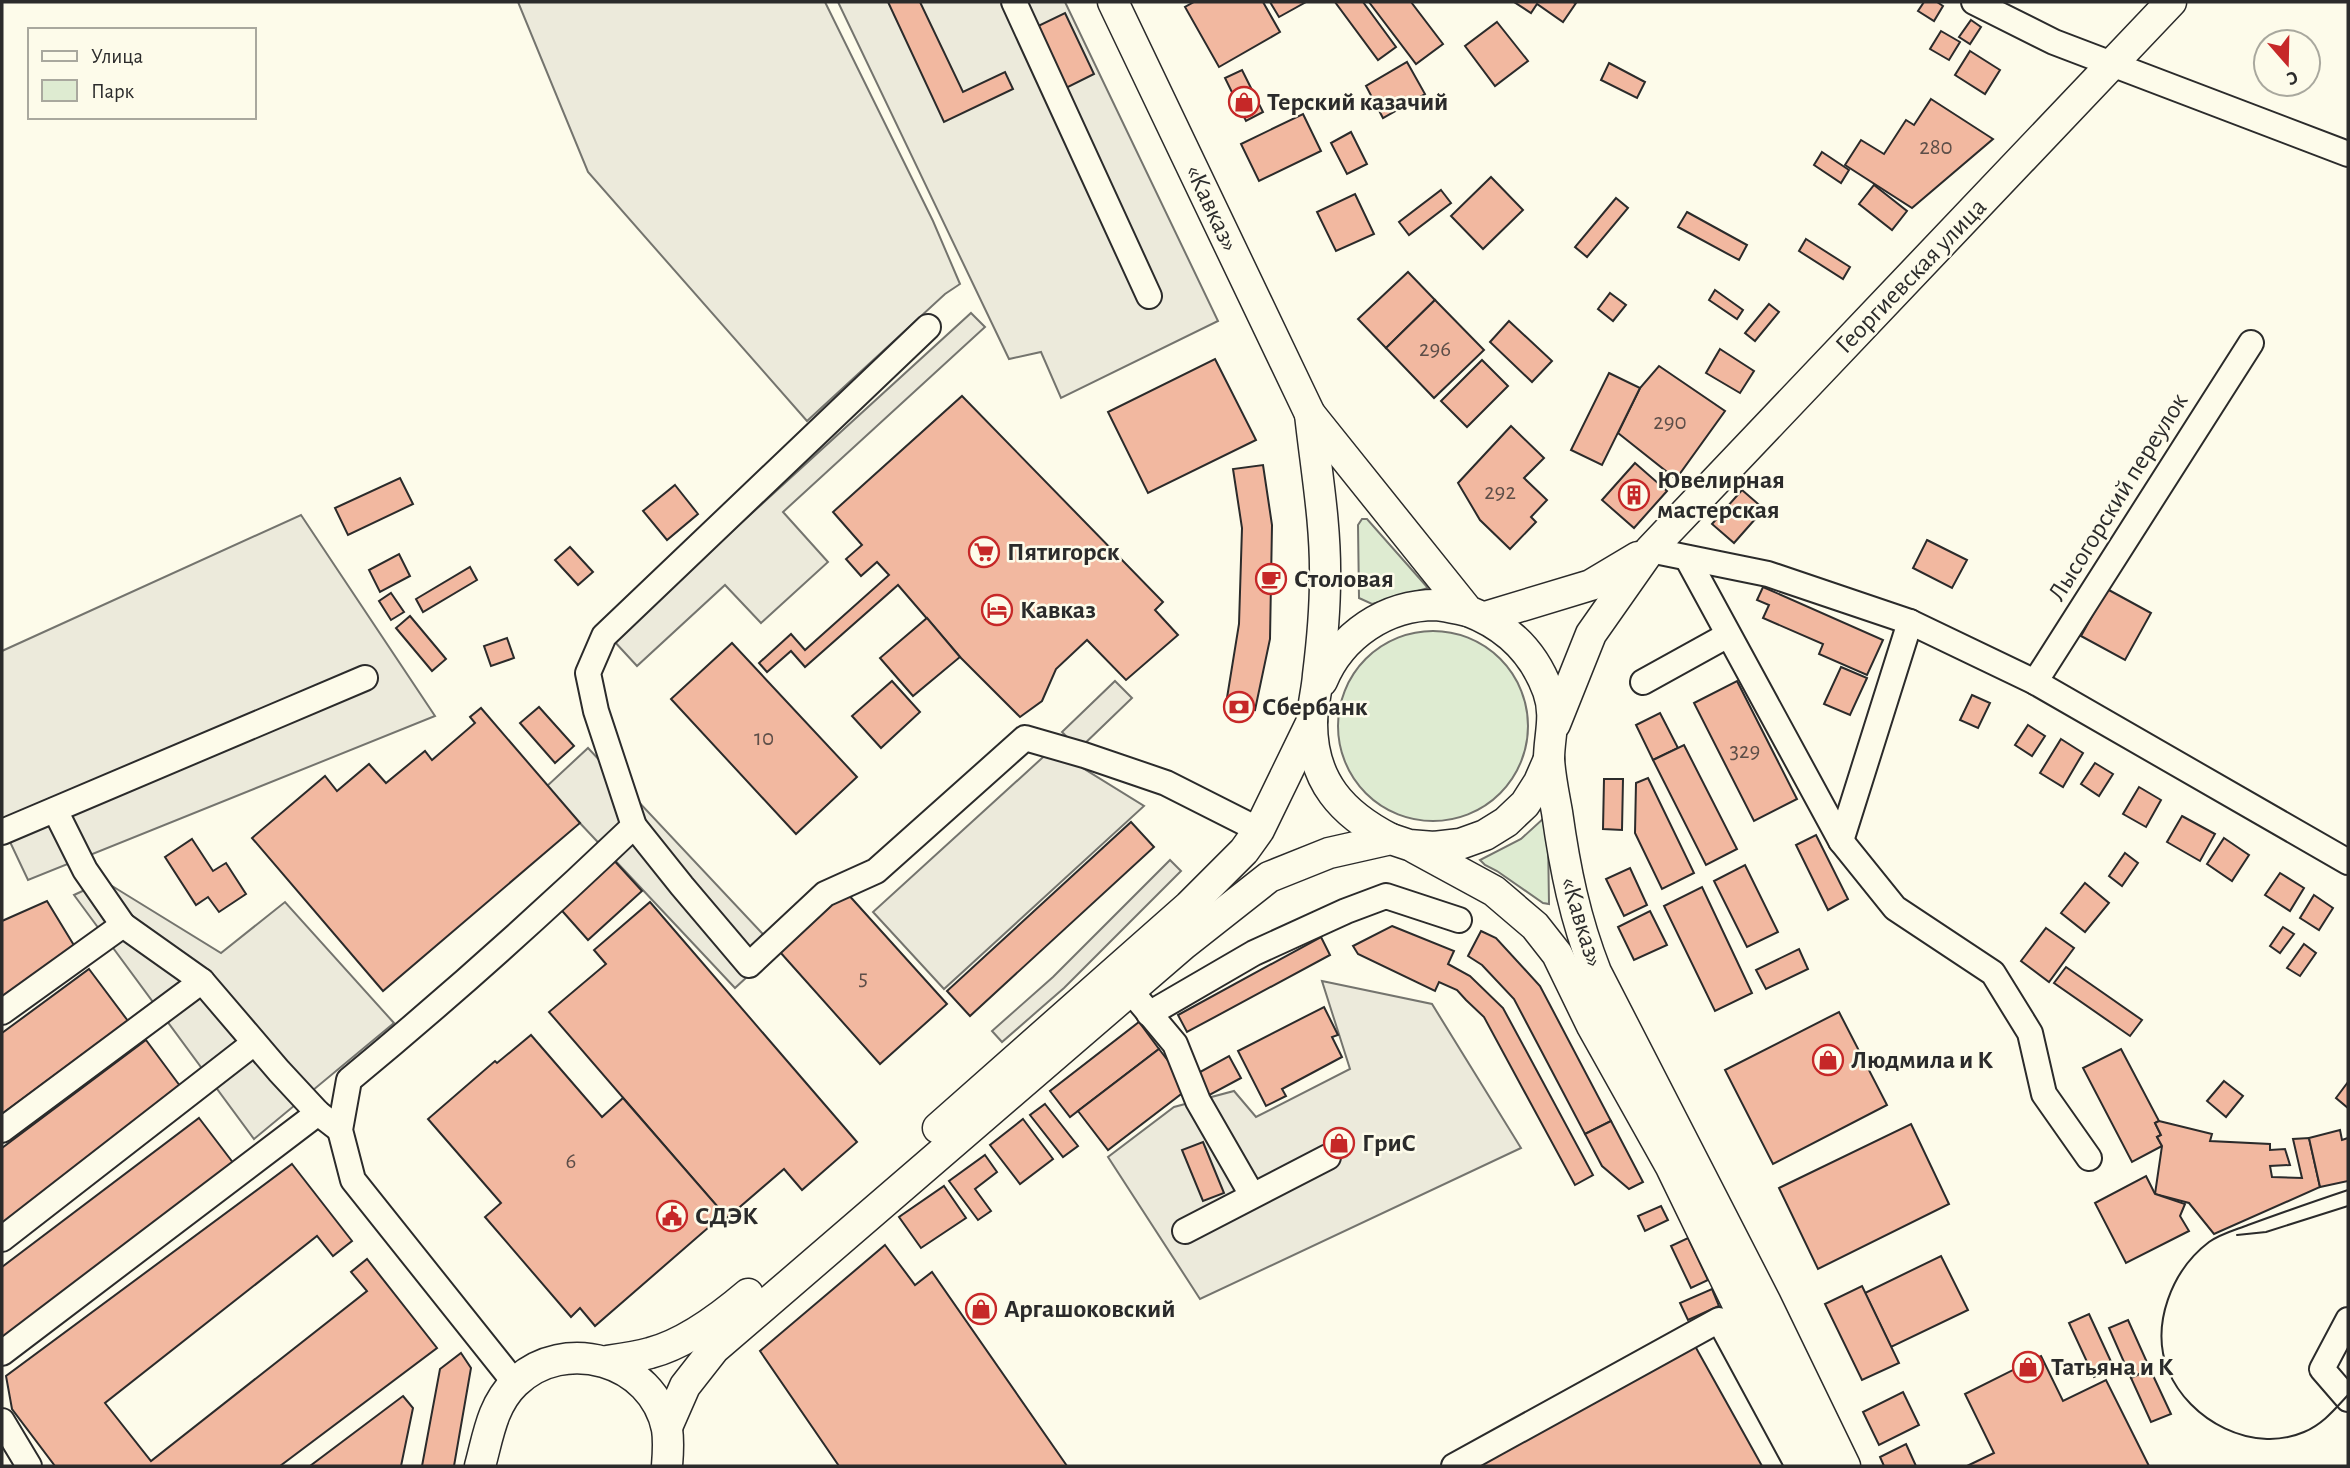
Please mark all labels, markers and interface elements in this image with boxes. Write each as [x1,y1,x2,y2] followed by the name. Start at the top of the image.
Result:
[28,28,256,119] legend
[2252,28,2322,98] north arrow
[91,46,144,67] text: Улица
[2284,67,2300,88] text: С
[91,81,135,102] text: Парк
[1227,85,1261,119] shop icon: Терский казачий
[1267,89,1448,115] place label: Терский казачий
[1919,136,1953,159] house number: 280
[1181,161,1243,255] street label: «Кавказ»
[1831,193,1991,359] street label: Георгиевская улица
[1419,338,1451,361] house number: 296
[2043,388,2193,606] street label: Лысогорский переулок
[1653,411,1687,434] house number: 290
[1657,467,1785,523] place label: Ювелирная мастерская
[1617,478,1651,512] building icon: Ювелирная мастерская
[1484,481,1516,504] house number: 292
[967,535,1001,569] supermarket icon: Пятигорск
[1007,539,1120,565] place label: Пятигорск
[1254,562,1288,596] cafe icon: Столовая
[1294,566,1394,592] place label: Столовая
[980,593,1014,627] hotel icon: Кавказ
[1020,597,1096,623] place label: Кавказ
[1222,690,1256,724] bank icon: Сбербанк
[1262,694,1368,720] place label: Сбербанк
[754,727,774,750] house number: 10
[1730,740,1760,763] house number: 329
[1556,874,1608,970] street label: «Кавказ»
[858,967,868,990] house number: 5
[1811,1043,1845,1077] shop icon: Людмила и К
[1851,1047,1993,1073] place label: Людмила и К
[1322,1126,1356,1160] shop icon: ГриС
[1362,1130,1416,1156] place label: ГриС
[566,1150,576,1173] house number: 6
[655,1199,689,1233] public building icon: СДЭК
[695,1203,758,1229] place label: СДЭК
[964,1292,998,1326] shop icon: Аргашоковский
[1004,1296,1175,1322] place label: Аргашоковский
[2011,1350,2045,1384] shop icon: Татьяна и К
[2051,1354,2174,1380] place label: Татьяна и К

